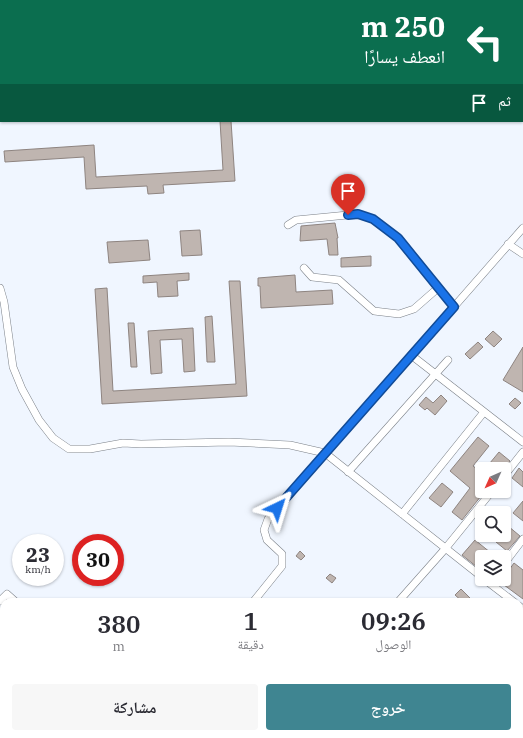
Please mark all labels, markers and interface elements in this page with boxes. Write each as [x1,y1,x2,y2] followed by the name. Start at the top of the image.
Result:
[361,8,445,45] text: 250 m
[459,16,511,68] icon: left
[364,45,445,68] text: انعطف يسارًا
[498,91,511,110] text: ثم
[468,92,490,114] icon: arrive
[331,174,365,215] pin
[337,180,359,202] icon: arrive
[475,462,511,498] north arrow
[475,462,511,586] map controls
[256,487,298,529] position arrow
[475,506,511,542] button: search
[72,534,124,586] speed limit sign: 30
[26,541,50,568] text: 23
[475,550,511,586] button: layers
[25,563,51,576] text: km/h
[244,605,258,637] text: 1
[361,605,426,637] text: 09:26
[97,608,140,640] text: 380
[238,636,264,653] text: دقيقة
[375,636,411,653] text: الوصول
[113,638,125,655] text: m
[12,684,258,730] button: مشاركة
[266,684,511,730] button: خروج

